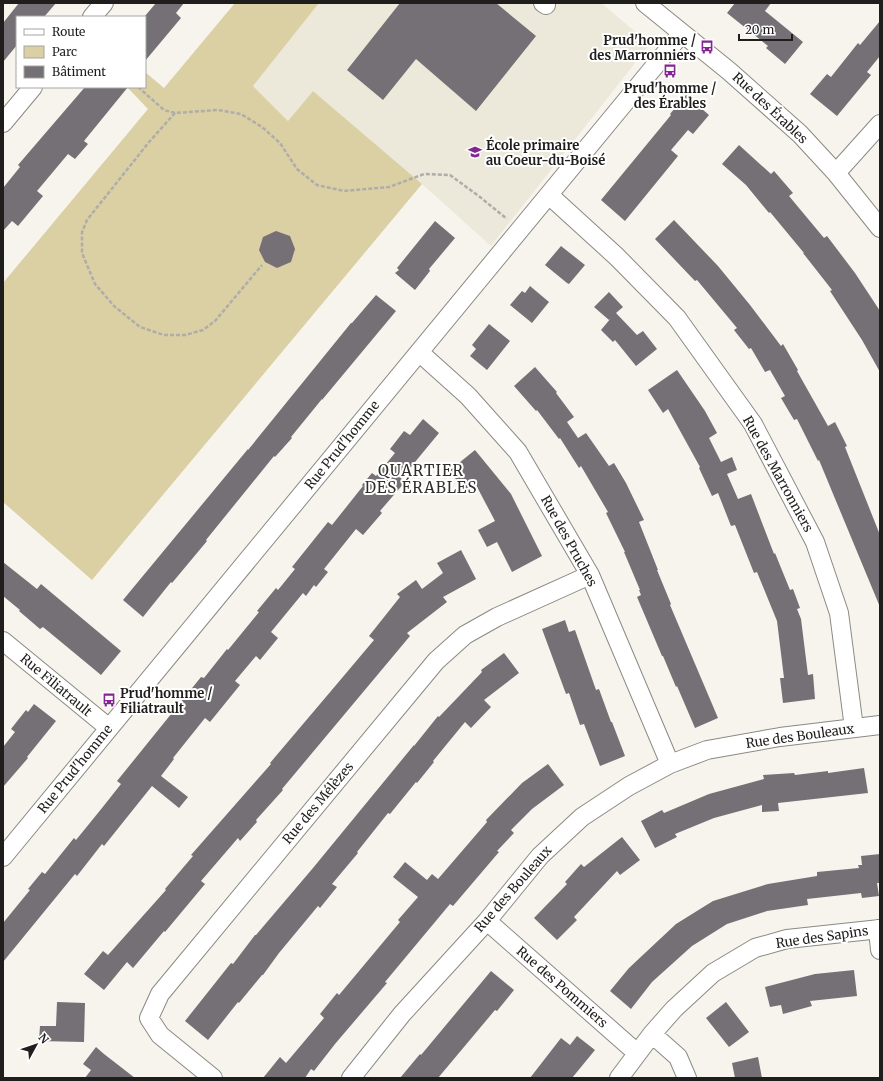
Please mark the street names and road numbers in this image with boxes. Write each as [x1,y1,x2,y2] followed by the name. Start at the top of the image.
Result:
[729,68,812,147] street label: Rue des Érables
[301,397,383,493] street label: Rue Prud'homme
[739,413,817,535] street label: Rue des Marronniers
[537,492,601,590] street label: Rue des Pruches
[17,650,95,720] street label: Rue Filiatrault
[745,720,856,752] street label: Rue des Bouleaux
[34,721,116,817] street label: Rue Prud'homme
[279,759,357,847] street label: Rue des Mélèzes
[471,842,555,936] street label: Rue des Bouleaux
[775,922,869,952] street label: Rue des Sapins
[513,943,611,1031] street label: Rue des Pommiers

